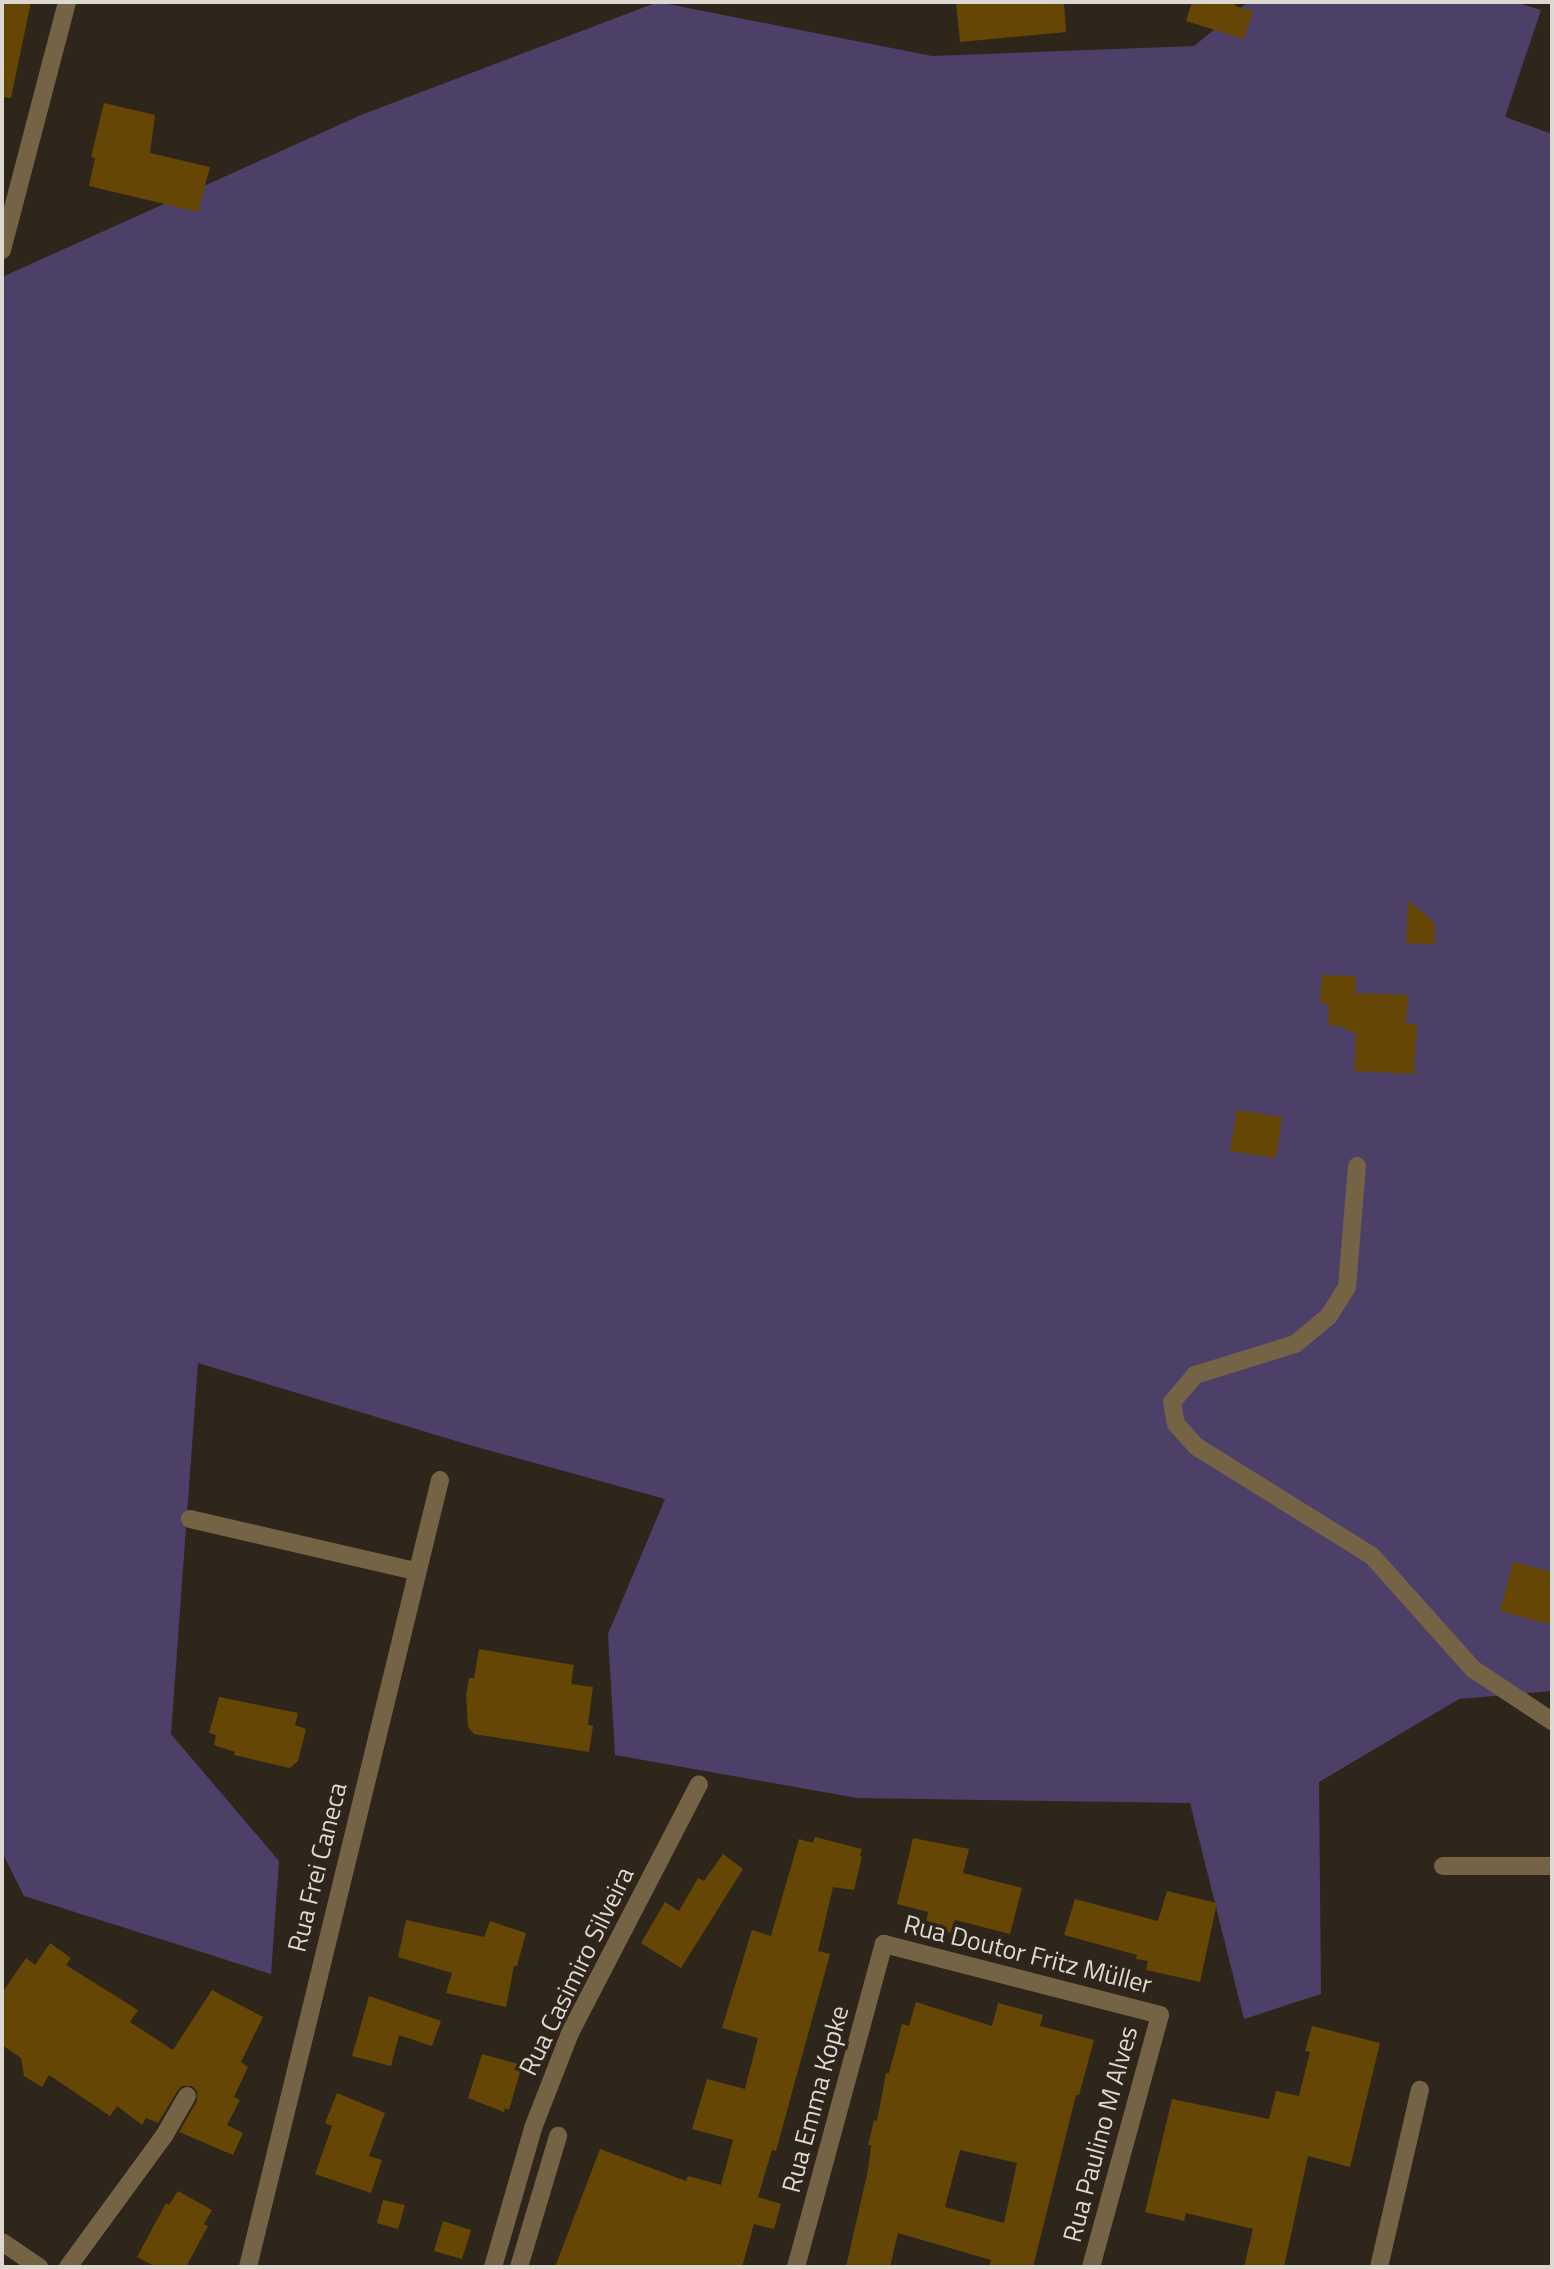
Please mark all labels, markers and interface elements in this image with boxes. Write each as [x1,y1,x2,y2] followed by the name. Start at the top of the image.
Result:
[281,1779,353,1955] street label: Rua Frei Caneca
[512,1862,640,2080] street label: Rua Casimiro Silveira
[901,1908,1155,2000] street label: Rua Doutor Fritz Müller
[775,2002,855,2196] street label: Rua Emma Kopke
[1056,2023,1144,2245] street label: Rua Paulino M Alves

